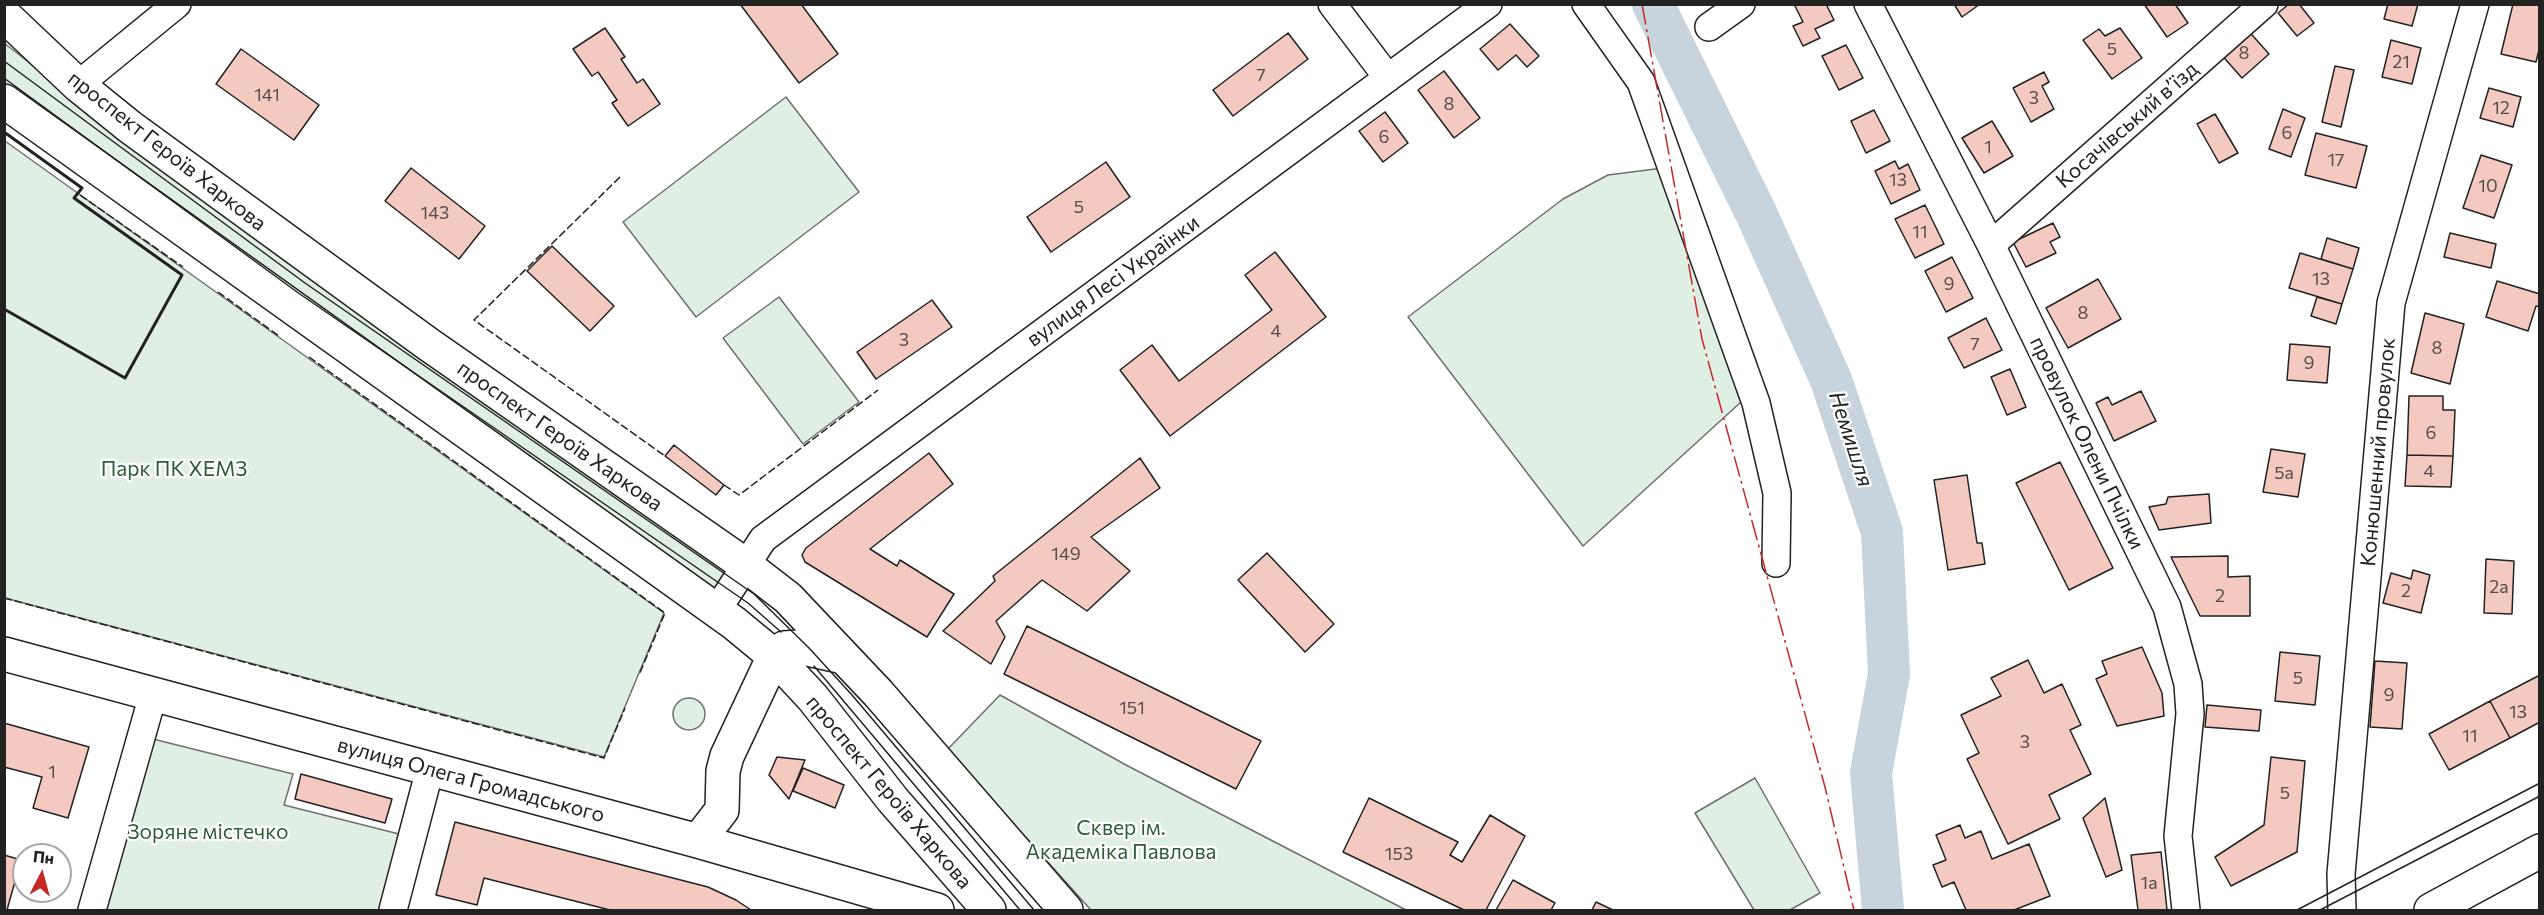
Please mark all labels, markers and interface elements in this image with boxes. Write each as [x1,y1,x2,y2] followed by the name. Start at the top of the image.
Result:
[2107,38,2117,60] house number: 5
[2239,42,2249,64] house number: 8
[2392,51,2410,73] house number: 21
[2051,56,2203,194] street label: Косачівський в’їзд
[1256,64,1266,86] house number: 7
[63,66,271,236] street label: проспект Героїв Харкова
[254,84,280,106] house number: 141
[2029,87,2039,109] house number: 3
[1444,93,1454,115] house number: 8
[2492,97,2510,119] house number: 12
[2282,122,2292,144] house number: 6
[1379,126,1389,148] house number: 6
[1984,136,1992,158] house number: 1
[2327,149,2345,171] house number: 17
[1889,169,1907,191] house number: 13
[2478,175,2498,197] house number: 10
[1074,196,1084,218] house number: 5
[421,202,449,224] house number: 143
[1022,210,1204,352] street label: вулиця Лесі Українки
[1912,221,1928,243] house number: 11
[2312,268,2330,290] house number: 13
[1944,273,1954,295] house number: 9
[2078,302,2088,324] house number: 8
[1271,320,1281,342] house number: 4
[899,329,909,351] house number: 3
[2024,332,2150,554] street label: провулок Олени Пчілки
[1970,333,1980,355] house number: 7
[2355,337,2401,567] street label: Конюшенний провулок
[2432,337,2442,359] house number: 8
[2304,352,2314,374] house number: 9
[453,355,667,517] street label: проспект Героїв Харкова
[1823,388,1879,490] water label: Немишля
[2426,422,2436,444] house number: 6
[101,456,247,482] park label: Парк ПК ХЕМЗ
[2424,460,2434,482] house number: 4
[2274,462,2294,484] house number: 5а
[1051,543,1081,565] house number: 149
[2489,576,2509,598] house number: 2а
[2401,580,2411,602] house number: 2
[2215,585,2225,607] house number: 2
[2293,667,2303,689] house number: 5
[2384,684,2394,706] house number: 9
[801,690,977,894] street label: проспект Героїв Харкова
[1119,697,1145,719] house number: 151
[2509,701,2527,723] house number: 13
[2462,725,2478,747] house number: 11
[2020,731,2030,753] house number: 3
[334,732,608,828] street label: вулиця Олега Громадського
[48,761,56,783] house number: 1
[2280,782,2290,804] house number: 5
[1026,815,1216,865] park label: Сквер ім. Академіка Павлова
[128,819,288,845] park label: Зоряне містечко
[12,843,72,903] north arrow
[1385,843,1413,865] house number: 153
[32,846,55,867] text: Пн
[2140,872,2158,894] house number: 1а

